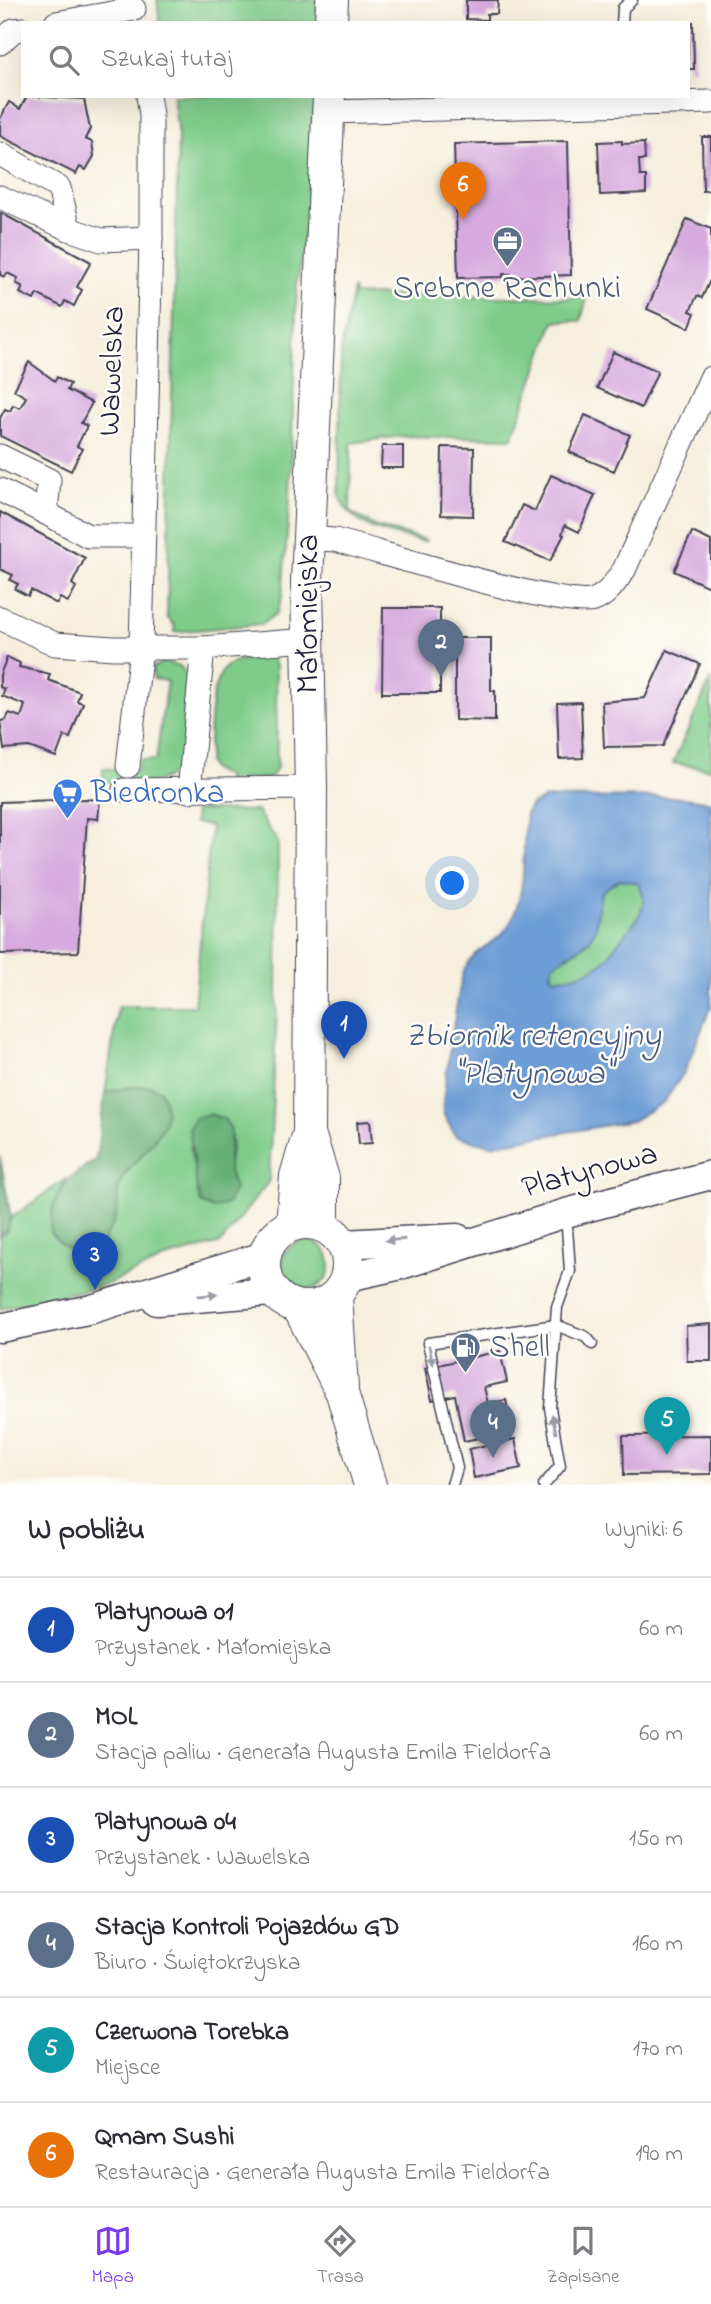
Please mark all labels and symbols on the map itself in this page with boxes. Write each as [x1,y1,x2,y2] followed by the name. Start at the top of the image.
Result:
[440,162,486,220] pin: 6
[490,225,524,269] office icon: Srebrne Rachunki
[393,266,621,313] place label: Srebrne Rachunki
[87,305,139,437] street label: Wawelska
[286,534,333,694] street label: Małomiejska
[418,619,464,677] pin: 2
[90,771,224,818] place label: Biedronka
[51,777,85,821] supermarket icon: Biedronka
[435,866,469,900] your location
[321,1001,367,1059] pin: 1
[405,1013,662,1099] water label: Zbiornik retencyjny "Platynowa"
[517,1131,663,1213] street label: Platynowa
[72,1232,118,1290] pin: 3
[384,1234,406,1245] one-way arrow
[197,1290,219,1301] one-way arrow
[489,1325,550,1372] place label: Shell
[449,1331,483,1375] fuel station icon: Shell
[426,1344,437,1366] one-way arrow
[644,1397,690,1455] pin: 5
[470,1400,516,1458] pin: 4
[548,1413,559,1435] one-way arrow

